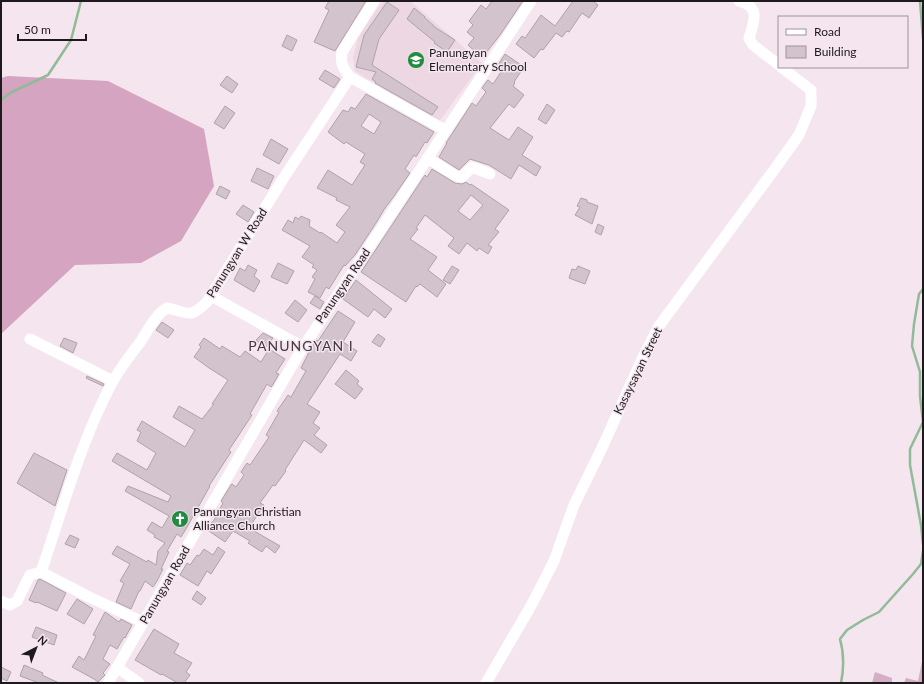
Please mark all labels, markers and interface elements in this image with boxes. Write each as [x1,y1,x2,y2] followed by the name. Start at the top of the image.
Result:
[18,16,86,42] scale bar
[778,16,908,68] legend
[24,22,51,37] text: 50 m
[814,24,841,39] text: Road
[814,44,857,59] text: Building
[429,45,527,74] place label: Panungyan Elementary School
[406,50,426,70] school or university icon: Panungyan Elementary School
[203,205,270,300] street label: Panungyan W Road
[312,245,373,326] street label: Panungyan Road
[610,324,666,417] street label: Kasaysayan Street
[248,337,354,354] district label: PANUNGYAN I
[193,504,301,533] place label: Panungyan Christian Alliance Church
[170,509,190,529] church icon: Panungyan Christian Alliance Church
[136,543,193,626] street label: Panungyan Road
[16,628,56,668] north arrow
[36,633,51,648] text: N

